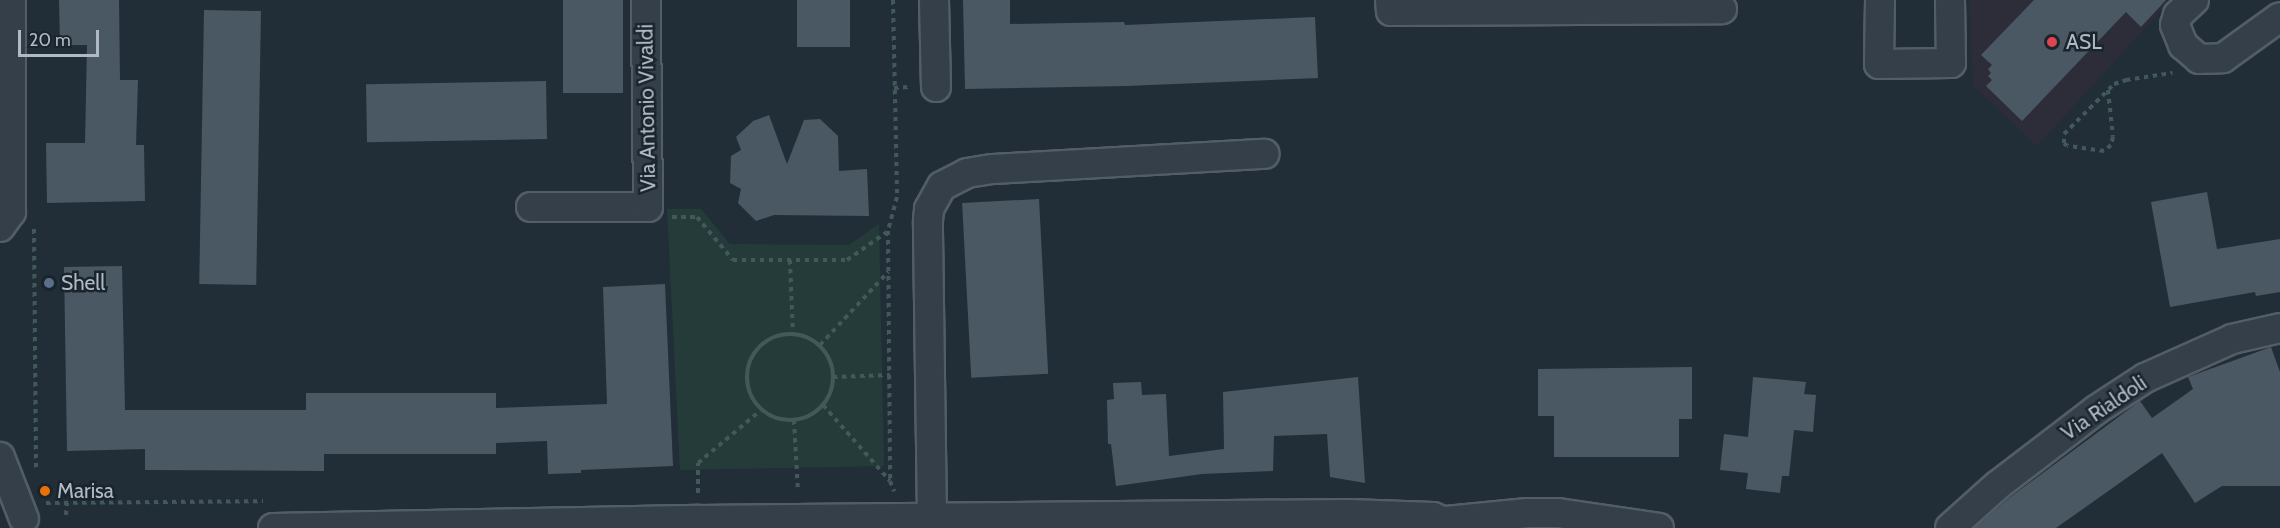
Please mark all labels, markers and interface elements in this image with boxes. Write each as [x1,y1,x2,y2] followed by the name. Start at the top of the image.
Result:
[21,18,102,56] scale bar
[633,24,661,192] street label: Via Antonio Vivaldi
[29,29,71,51] text: 20 m
[2066,29,2102,55] place label: ASL
[2043,33,2061,51] marker: ASL
[61,270,105,296] place label: Shell
[42,276,56,290] marker: Shell
[2057,370,2151,446] street label: Via Rialdoli
[57,478,114,504] place label: Marisa
[38,484,52,498] marker: Marisa

